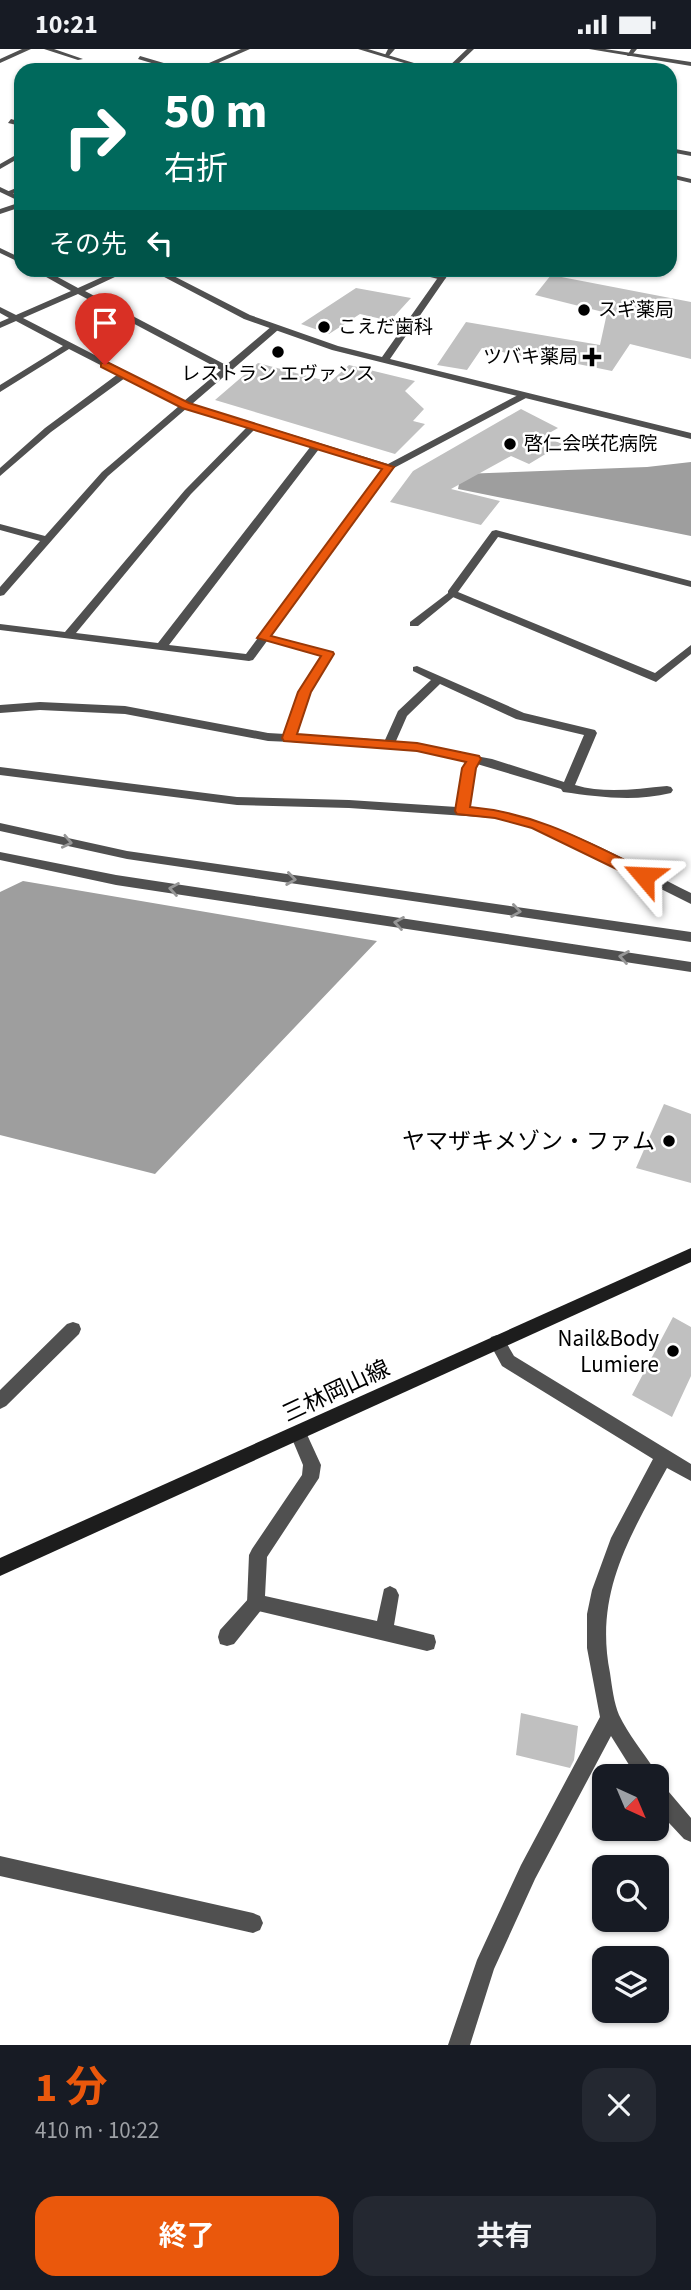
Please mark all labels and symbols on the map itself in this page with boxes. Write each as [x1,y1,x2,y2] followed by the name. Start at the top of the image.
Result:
[75,293,135,365] pin
[598,297,674,324] place label: スギ薬局
[576,302,592,318] marker: スギ薬局
[338,314,433,341] place label: こえだ歯科
[316,319,332,335] marker: こえだ歯科
[270,344,286,360] marker: レストラン エヴァンス
[483,344,578,371] place label: ツバキ薬局
[584,349,600,365] marker: ツバキ薬局
[181,361,375,388] place label: レストラン エヴァンス
[524,431,657,458] place label: 啓仁会咲花病院
[502,436,518,452] marker: 啓仁会咲花病院
[61,833,73,848] one-way arrow
[607,839,681,913] position arrow
[285,871,297,886] one-way arrow
[168,882,179,897] one-way arrow
[510,904,522,919] one-way arrow
[393,916,404,931] one-way arrow
[618,949,629,964] one-way arrow
[402,1125,655,1158] place label: ヤマザキメゾン・ファム
[661,1133,677,1149] marker: ヤマザキメゾン・ファム
[558,1322,659,1381] place label: Nail&Body Lumiere
[665,1343,681,1359] marker: Nail&Body Lumiere
[277,1352,395,1430] street label: 三林岡山線
[592,1764,668,1841] north arrow

